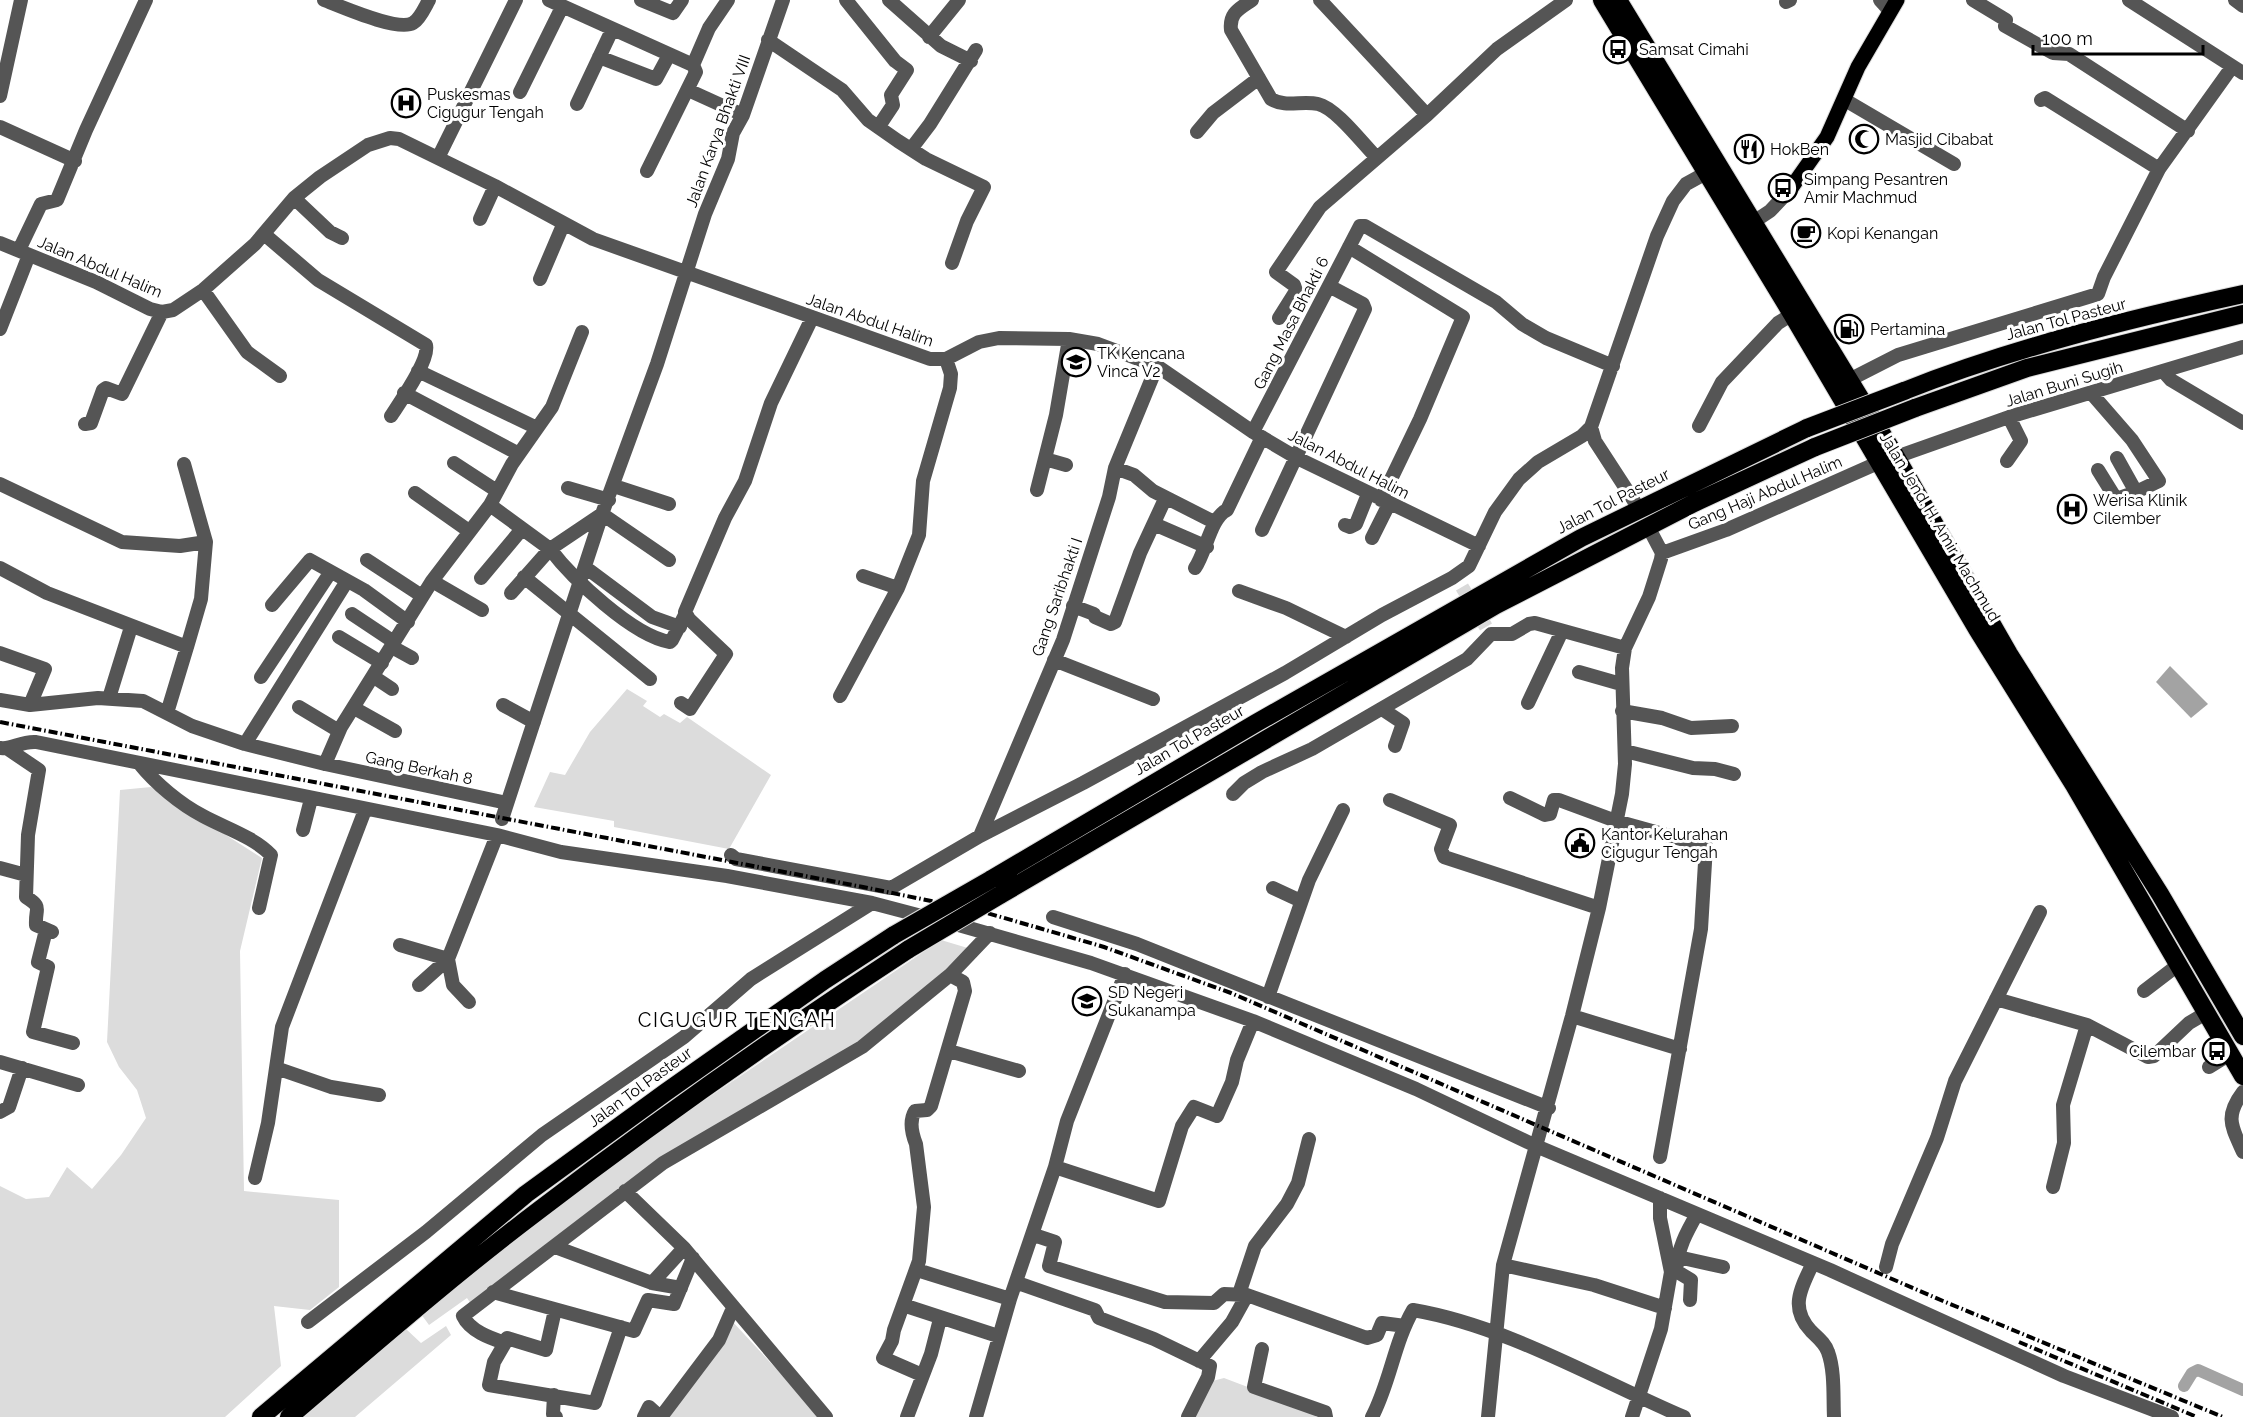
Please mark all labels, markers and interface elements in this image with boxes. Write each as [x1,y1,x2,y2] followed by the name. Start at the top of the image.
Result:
[2033,18,2202,56] scale bar
[2042,28,2093,49] text: 100 m
[1602,33,1634,65] bus stop icon: Samsat Cimahi
[1639,40,1749,59] place label: Samsat Cimahi
[682,52,754,210] street label: Jalan Karya Bhakti VIII
[427,85,544,122] place label: Puskesmas Cigugur Tengah
[390,87,422,119] hospital icon: Puskesmas Cigugur Tengah
[1848,123,1880,155] mosque icon: Masjid Cibabat
[1885,130,1994,149] place label: Masjid Cibabat
[1733,133,1765,165] restaurant icon: HokBen
[1770,140,1829,159] place label: HokBen
[1804,170,1948,207] place label: Simpang Pesantren Amir Machmud
[1767,172,1799,204] bus stop icon: Simpang Pesantren Amir Machmud
[1790,217,1822,249] cafe icon: Kopi Kenangan
[1827,224,1938,243] place label: Kopi Kenangan
[35,232,165,302] street label: Jalan Abdul Halim
[1249,253,1333,393] street label: Gang Masa Bhakti 6
[804,289,936,351] street label: Jalan Abdul Halim
[2004,294,2129,344] street label: Jalan Tol Pasteur
[1833,313,1865,345] fuel station icon: Pertamina
[1870,320,1945,339] place label: Pertamina
[1097,344,1185,381] place label: TK Kencana Vinca V2
[1060,346,1092,378] school or university icon: TK Kencana Vinca V2
[2003,357,2125,411] street label: Jalan Buni Sugih
[1285,425,1413,503] street label: Jalan Abdul Halim
[1876,429,2004,625] street label: Jalan Jend. H. Amir Machmud
[1685,452,1845,534] street label: Gang Haji Abdul Halim
[1554,464,1673,538] street label: Jalan Tol Pasteur
[2093,491,2188,528] place label: Werisa Klinik Cilember
[2056,493,2088,525] hospital icon: Werisa Klinik Cilember
[1028,535,1086,659] street label: Gang Saribhakti I
[1131,701,1248,779] street label: Jalan Tol Pasteur
[364,747,474,789] street label: Gang Berkah 8
[1601,825,1728,862] place label: Kantor Kelurahan Cigugur Tengah
[1564,827,1596,859] public building icon: Kantor Kelurahan Cigugur Tengah
[1108,983,1196,1020] place label: SD Negeri Sukanampa
[1071,985,1103,1017] school or university icon: SD Negeri Sukanampa
[638,1008,836,1032] district label: CIGUGUR TENGAH
[2201,1035,2233,1067] bus stop icon: Cilembar
[2129,1042,2196,1061] place label: Cilembar
[584,1043,696,1131] street label: Jalan Tol Pasteur

